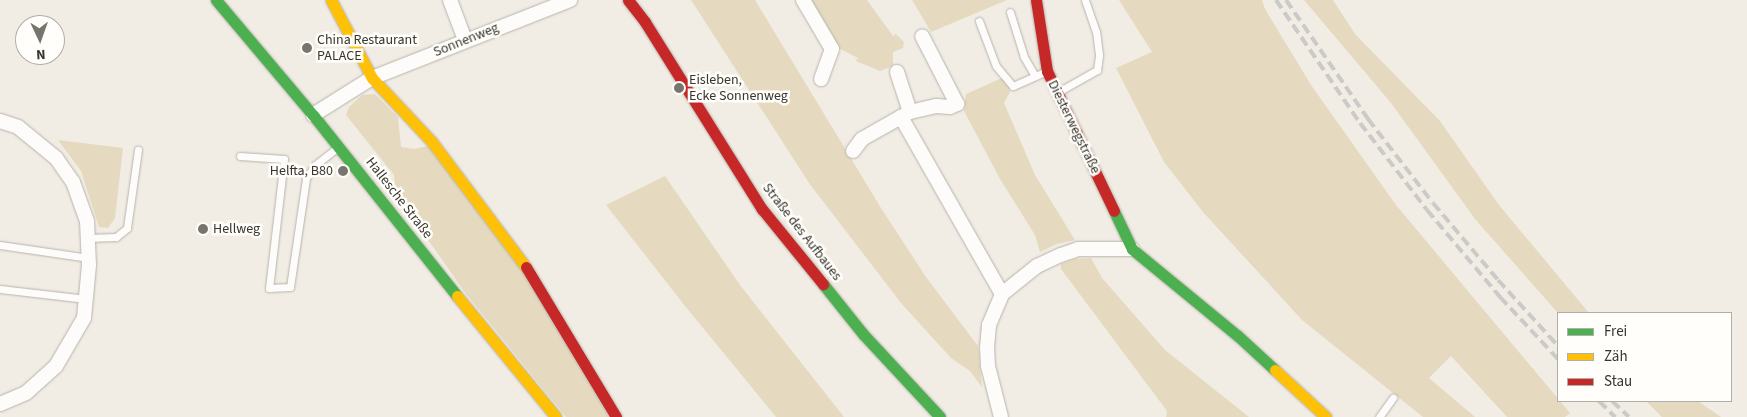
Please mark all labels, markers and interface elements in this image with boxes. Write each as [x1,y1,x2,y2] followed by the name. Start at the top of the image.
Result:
[15,15,65,65] north arrow
[431,19,501,61] street label: Sonnenweg
[317,32,417,64] place label: China Restaurant PALACE
[301,42,313,54] marker: China Restaurant PALACE
[36,44,46,64] text: N
[689,72,788,104] place label: Eisleben, Ecke Sonnenweg
[1044,77,1104,177] street label: Diesterwegstraße
[673,82,685,94] marker: Eisleben, Ecke Sonnenweg
[362,154,436,242] street label: Hallesche Straße
[270,163,333,179] place label: Helfta, B80
[337,165,349,177] marker: Helfta, B80
[759,180,845,284] street label: Straße des Aufbaues
[213,221,260,237] place label: Hellweg
[197,223,209,235] marker: Hellweg
[1557,312,1732,402] legend
[1604,321,1627,342] text: Frei
[1604,346,1628,367] text: Zäh
[1604,371,1632,392] text: Stau

